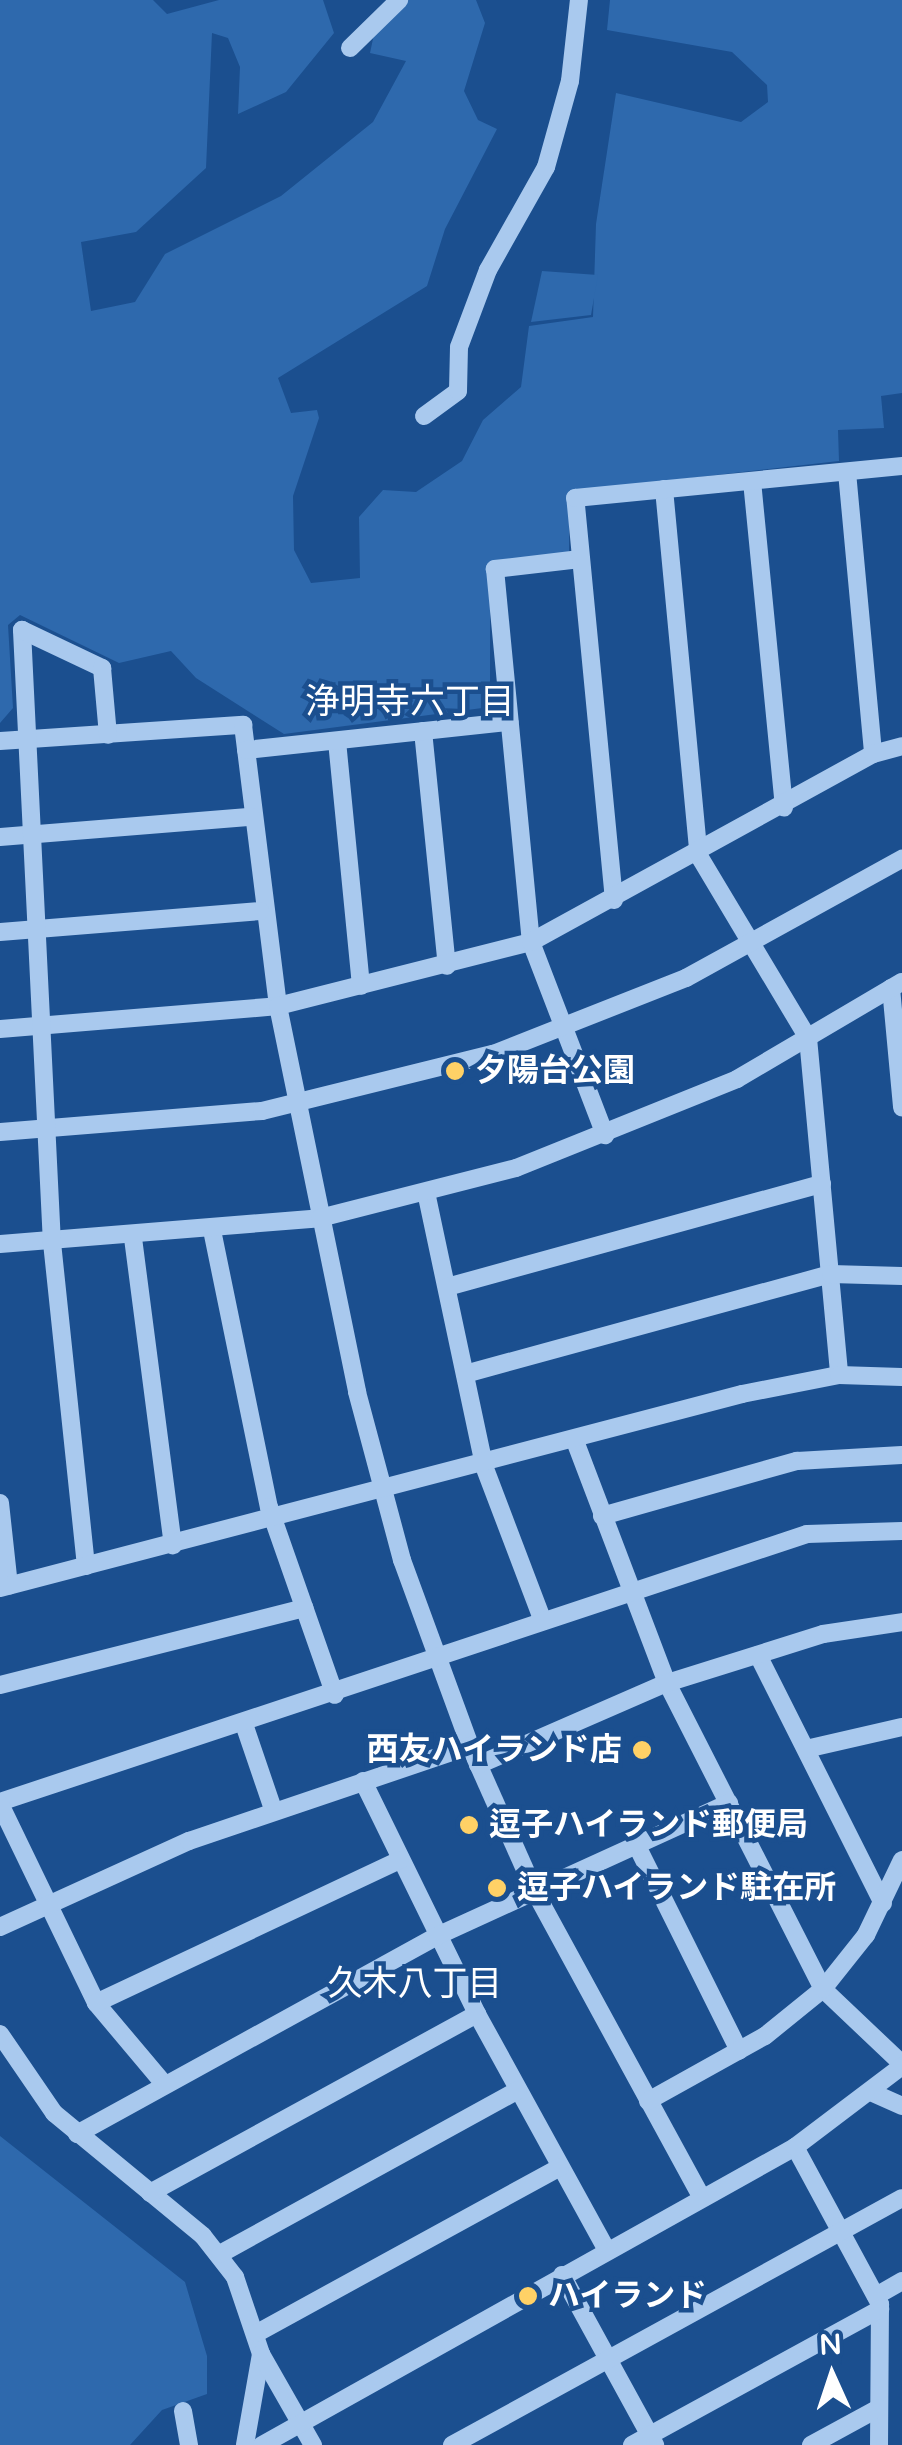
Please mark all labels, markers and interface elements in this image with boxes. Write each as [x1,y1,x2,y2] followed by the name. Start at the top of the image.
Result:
[305,681,515,723] district label: 浄明寺六丁目
[475,1052,635,1090] place label: 夕陽台公園
[444,1060,466,1082] marker: 夕陽台公園
[366,1731,622,1769] place label: 西友ハイランド店
[631,1739,653,1761] marker: 西友ハイランド店
[489,1806,809,1844] place label: 逗子ハイランド郵便局
[458,1814,480,1836] marker: 逗子ハイランド郵便局
[517,1869,837,1907] place label: 逗子ハイランド駐在所
[486,1877,508,1899] marker: 逗子ハイランド駐在所
[328,1963,502,2005] district label: 久木八丁目
[548,2277,708,2315] place label: ハイランド
[517,2285,539,2307] marker: ハイランド
[782,2325,882,2425] north arrow
[818,2327,843,2363] text: N

